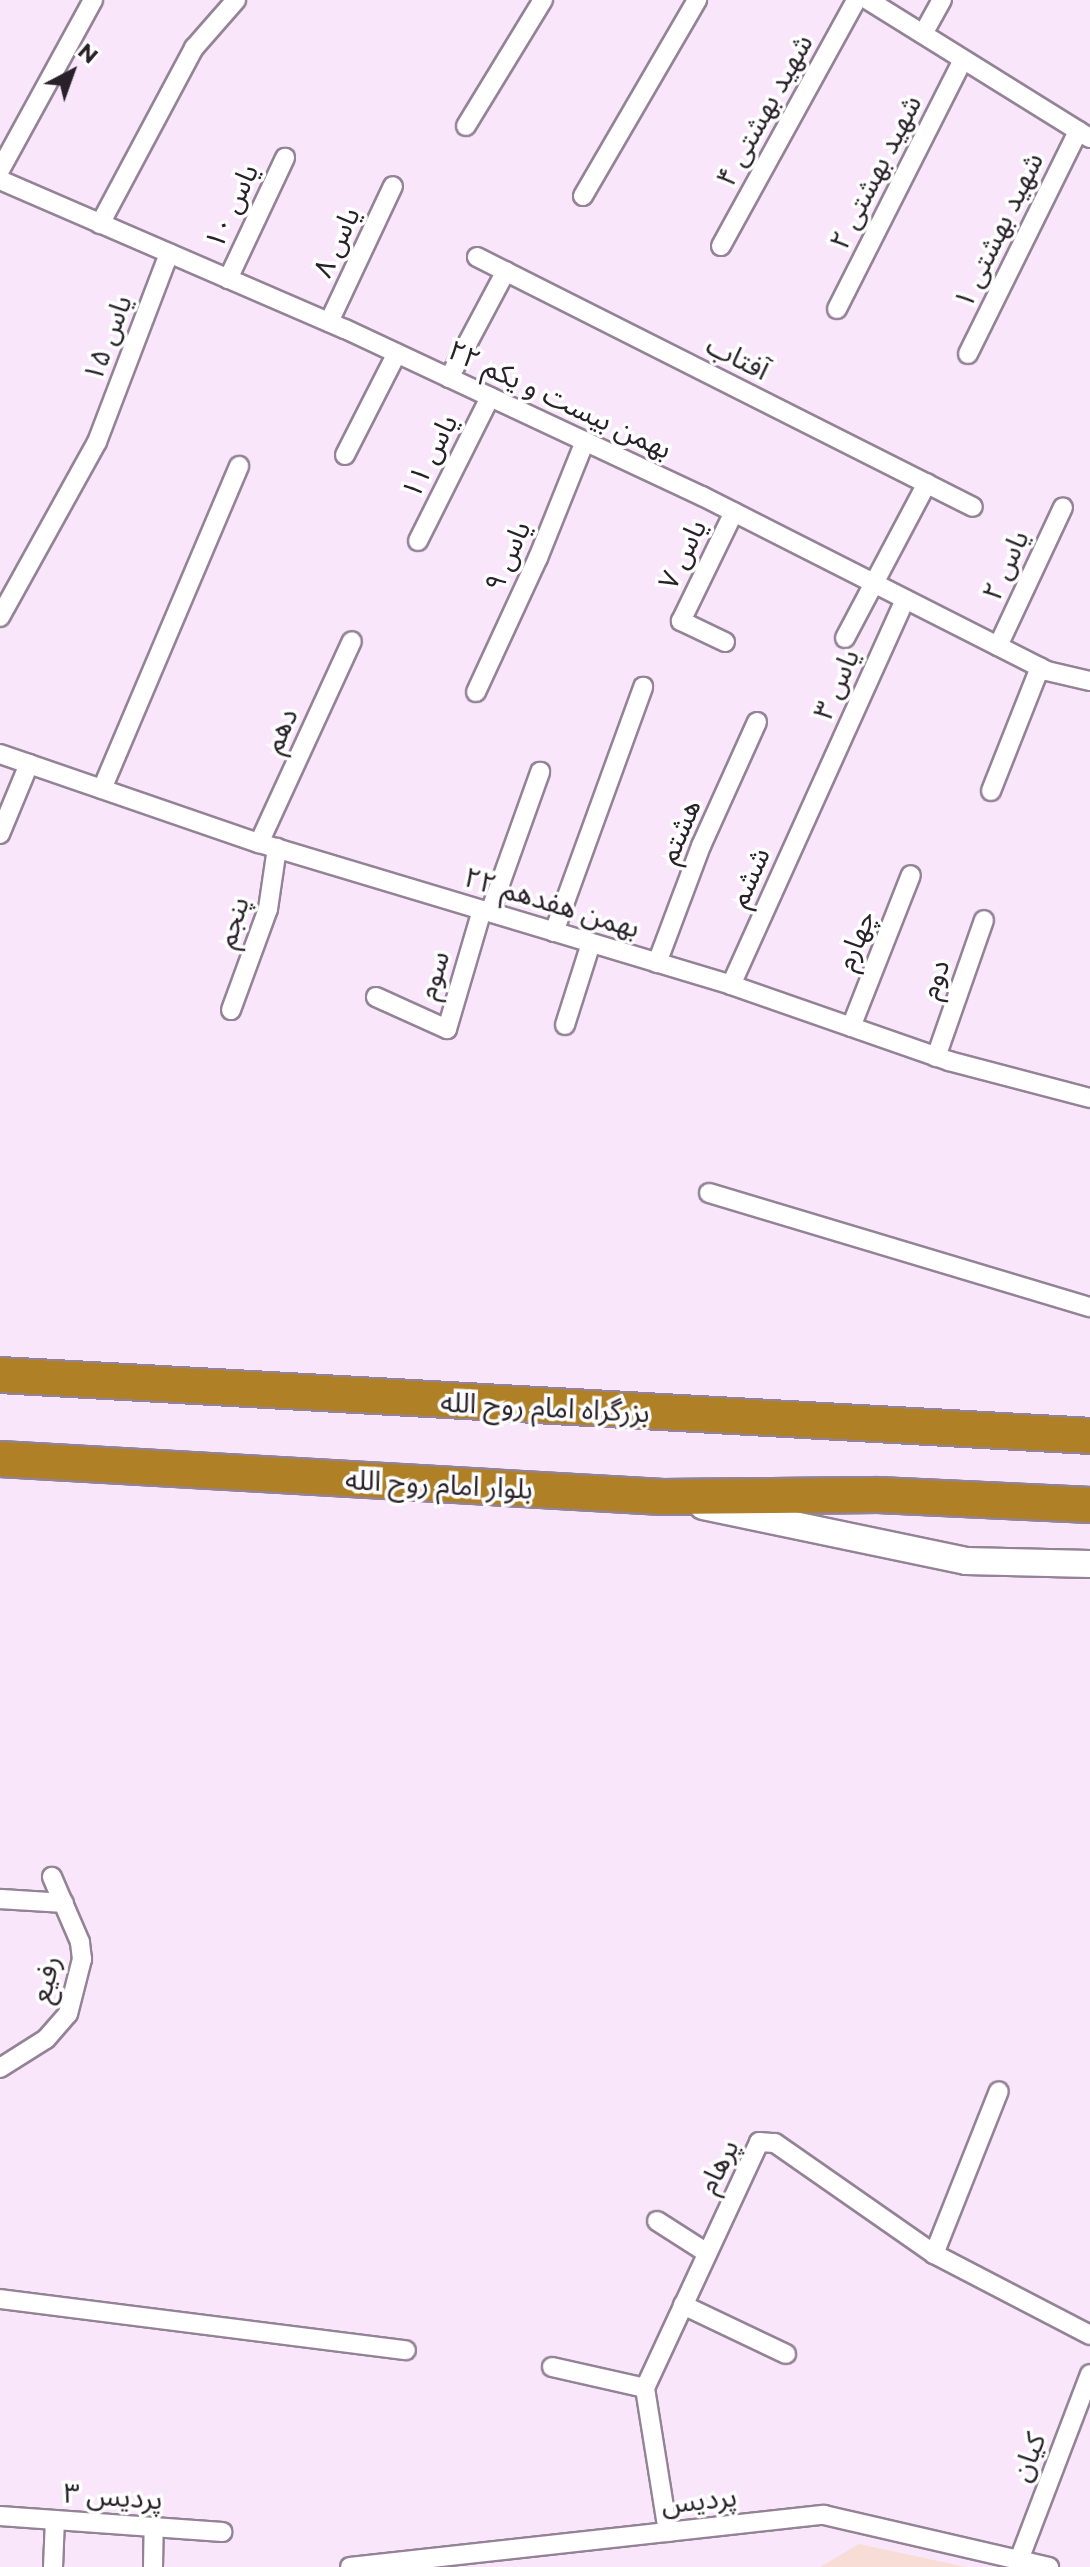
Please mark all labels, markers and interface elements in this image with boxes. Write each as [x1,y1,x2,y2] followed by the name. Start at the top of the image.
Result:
[708,28,820,192] street label: شهید بهشتی ۴
[32,32,112,112] north arrow
[73,37,104,70] text: N
[822,89,928,255] street label: شهید بهشتی ۲
[946,147,1050,313] street label: شهید بهشتی ۱
[197,158,265,254] street label: یاس ۱۰
[305,201,367,283] street label: یاس ۸
[75,290,139,386] street label: یاس ۱۵
[701,327,775,387] street label: آفتاب
[443,332,677,466] street label: ۲۲ بهمن بیست و یکم
[394,408,464,504] street label: یاس ۱۱
[651,514,713,594] street label: یاس ۷
[477,515,537,597] street label: یاس ۹
[974,524,1036,606] street label: یاس ۲
[806,643,866,725] street label: یاس ۳
[255,702,305,758] street label: دهم
[651,794,707,868] street label: هشتم
[721,842,777,912] street label: ششم
[460,859,644,945] street label: ۲۲ بهمن هفدهم
[208,892,256,952] street label: پنجم
[828,905,882,975] street label: چهارم
[410,947,456,1003] street label: سوم
[912,955,956,1003] street label: دوم
[440,1385,650,1429] street label: بزرگراه امام روح الله
[344,1462,534,1506] street label: بلوار امام روح الله
[23,1952,67,2006] street label: رفیع
[690,2133,746,2199] street label: پرهام
[1003,2428,1053,2486] street label: کیان
[62,2476,164,2516] street label: پردیس ۳
[660,2479,738,2521] street label: پردیس

